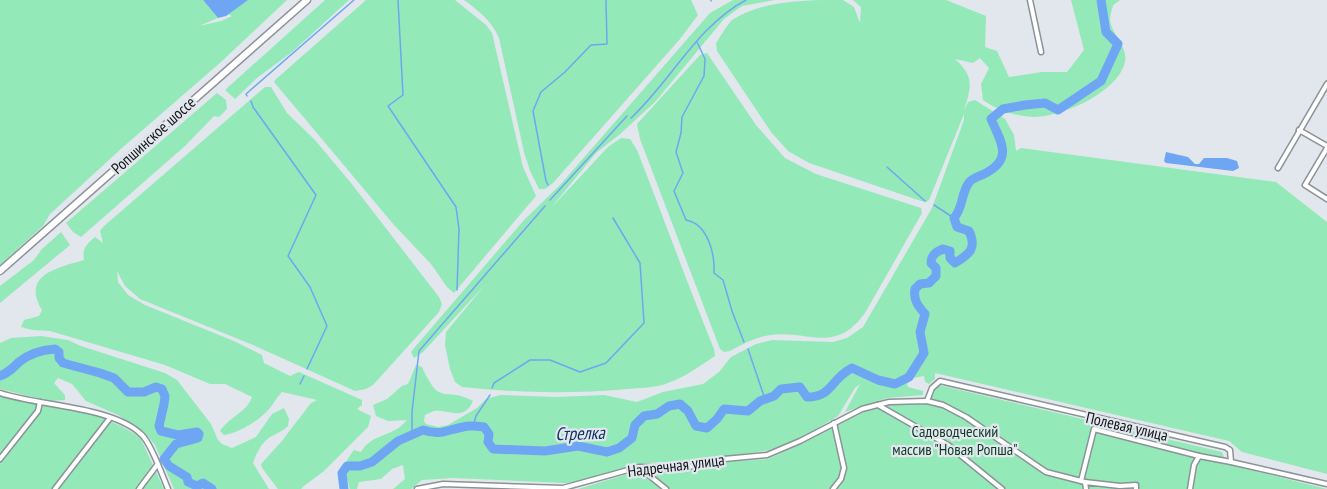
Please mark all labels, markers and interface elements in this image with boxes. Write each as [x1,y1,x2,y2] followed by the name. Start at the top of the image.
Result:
[107,92,199,178] street label: Ропшинское шоссе
[1084,407,1170,445] street label: Полевая улица
[555,421,606,445] water label: Стрелка
[892,421,1018,459] park label: Садоводческий массив "Новая Ропша"
[626,449,726,481] street label: Надречная улица

